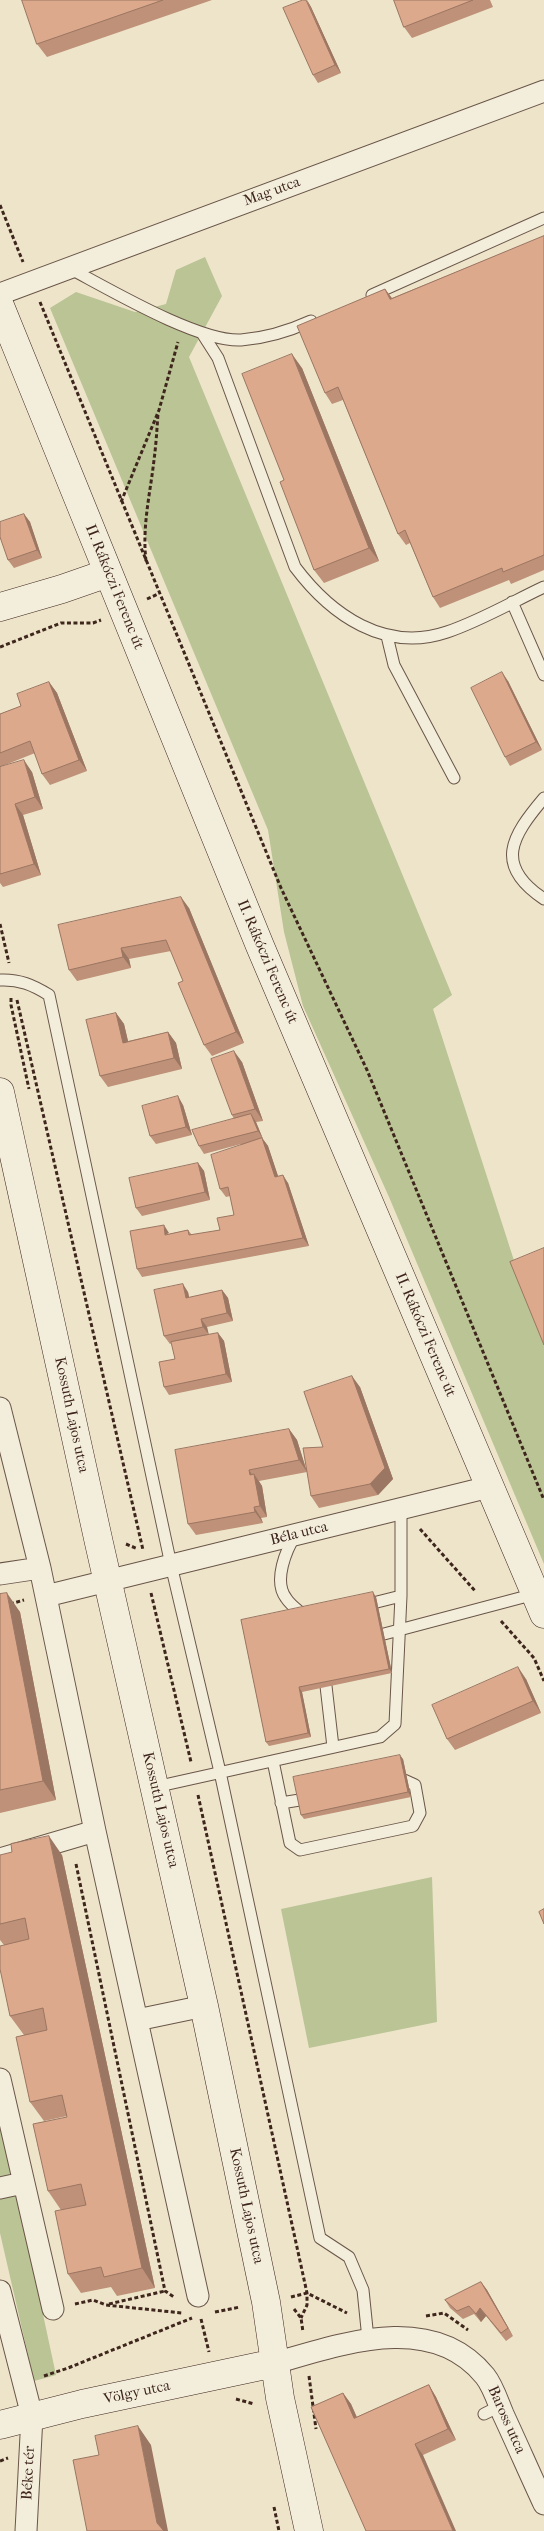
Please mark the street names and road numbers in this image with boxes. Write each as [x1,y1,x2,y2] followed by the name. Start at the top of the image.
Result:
[241,173,303,211] street label: Mag utca
[81,522,147,652] street label: II. Rákóczi Ferenc út
[233,897,301,1027] street label: II. Rákóczi Ferenc út
[391,1270,459,1400] street label: II. Rákóczi Ferenc út
[50,1355,92,1475] street label: Kossuth Lajos utca
[268,1518,330,1550] street label: Béla utca
[138,1750,182,1870] street label: Kossuth Lajos utca
[225,2146,267,2266] street label: Kossuth Lajos utca
[102,2377,172,2409] street label: Völgy utca
[483,2383,529,2457] street label: Baross utca
[19,2445,39,2501] street label: Béke tér

